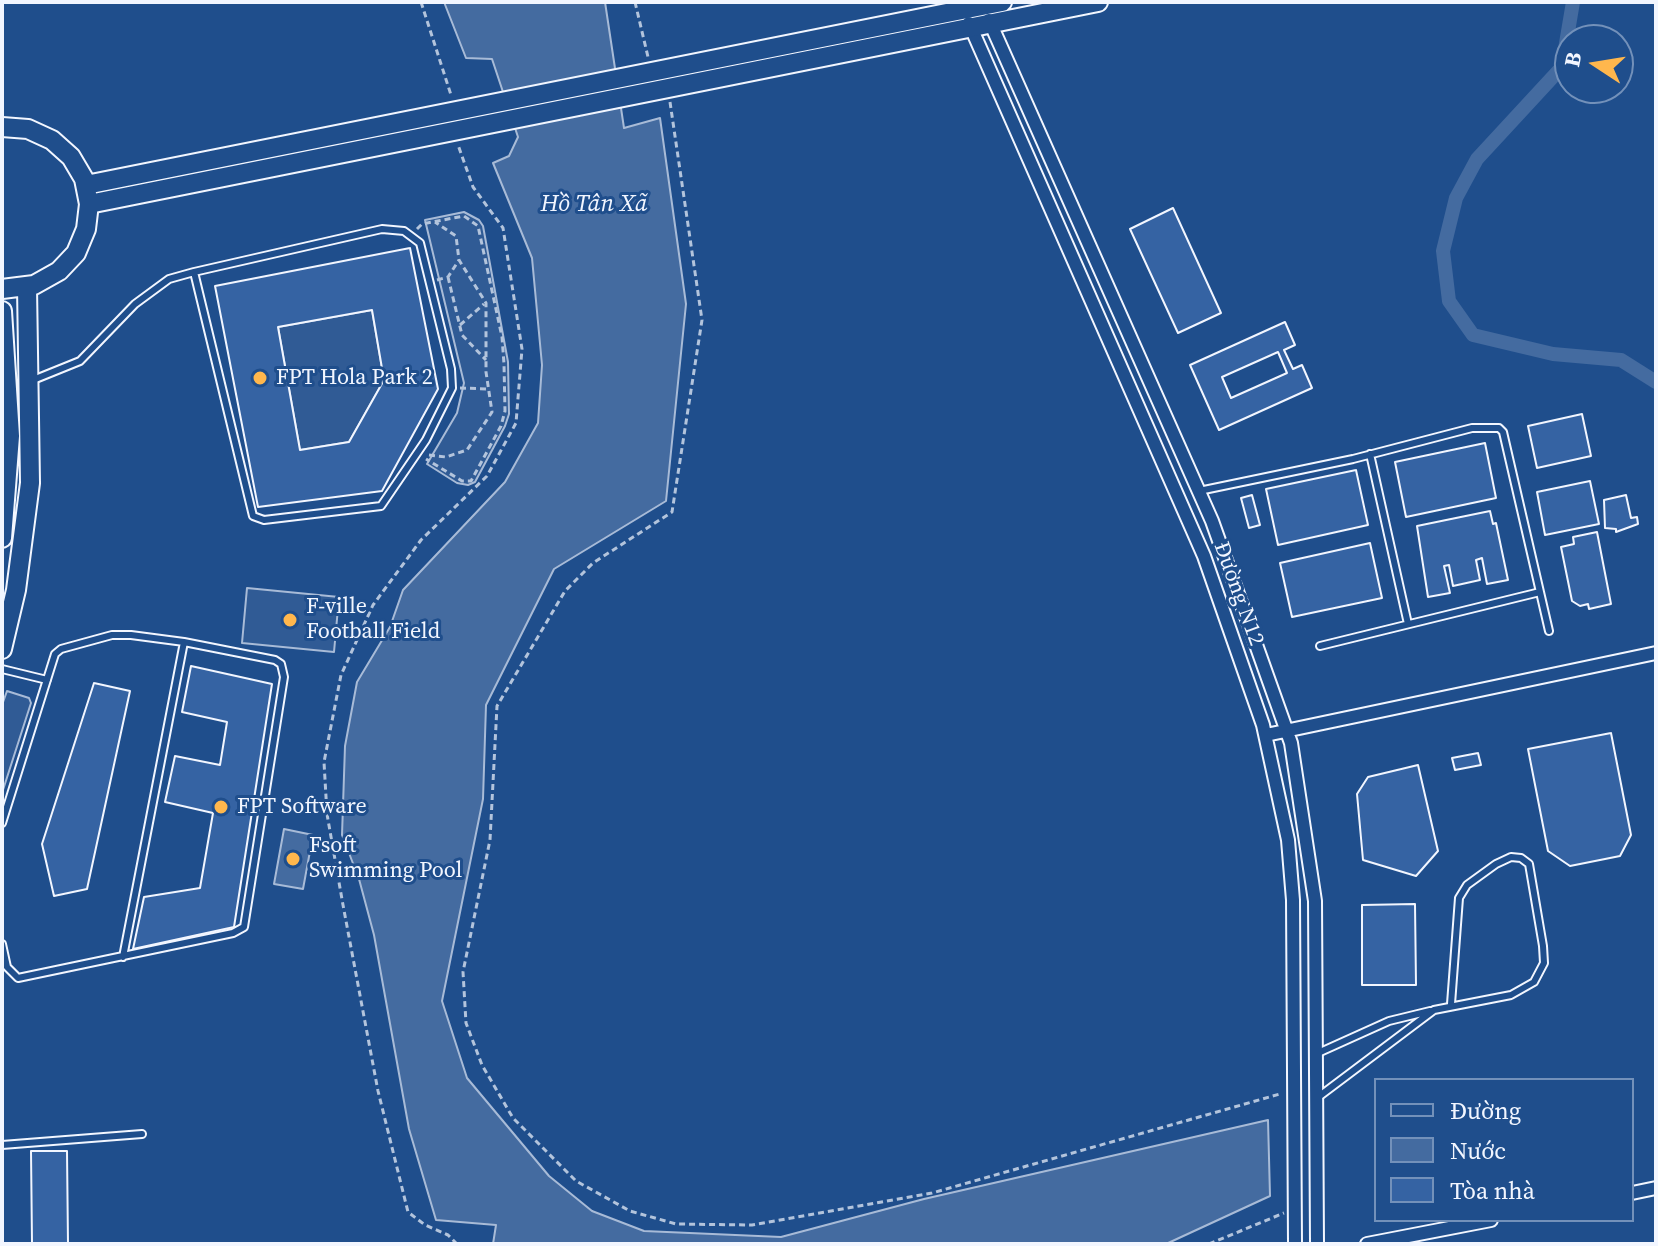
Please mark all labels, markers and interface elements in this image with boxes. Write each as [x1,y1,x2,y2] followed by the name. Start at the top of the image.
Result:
[1554,24,1634,104] north arrow
[1556,49,1589,70] text: B
[541,191,647,219] water label: Hồ Tân Xã
[276,365,433,391] place label: FPT Hola Park 2
[251,369,269,387] marker: FPT Hola Park 2
[1207,538,1269,650] street label: Đường N12
[306,594,440,646] place label: F-ville Football Field
[281,611,299,629] marker: F-ville Football Field
[237,794,367,820] place label: FPT Software
[212,798,230,816] marker: FPT Software
[309,833,462,884] place label: Fsoft Swimming Pool
[284,850,302,868] marker: Fsoft Swimming Pool
[1374,1078,1634,1222] legend
[1450,1094,1521,1127] text: Đường
[1450,1134,1506,1167] text: Nước
[1450,1174,1535,1207] text: Tòa nhà

